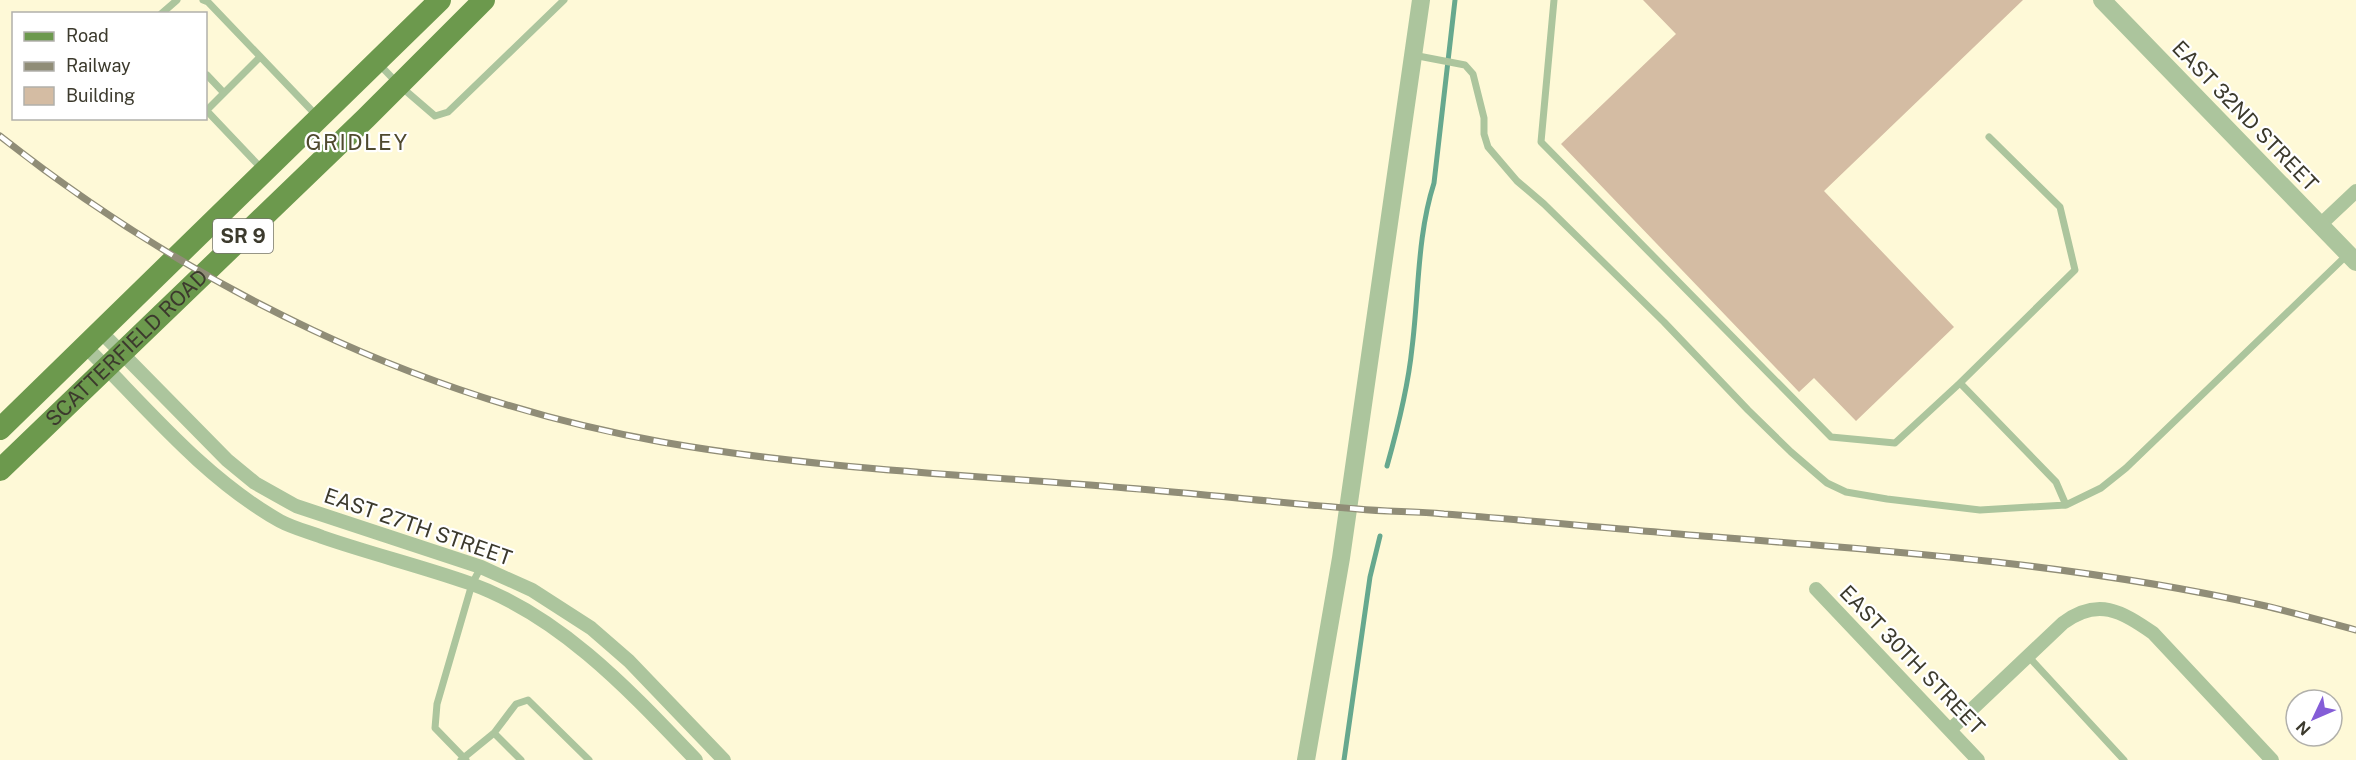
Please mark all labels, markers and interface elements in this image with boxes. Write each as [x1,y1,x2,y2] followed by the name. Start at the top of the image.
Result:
[12,12,207,120] legend
[66,25,109,46] text: Road
[2167,35,2324,196] street label: EAST 32ND STREET
[66,55,131,76] text: Railway
[66,85,135,106] text: Building
[305,129,409,155] district label: GRIDLEY
[213,219,273,253] road number: SR 9
[40,264,213,431] street label: SCATTERFIELD ROAD
[321,483,515,570] street label: EAST 27TH STREET
[1835,580,1990,739] street label: EAST 30TH STREET
[2284,688,2344,748] north arrow
[2292,717,2315,739] text: N

